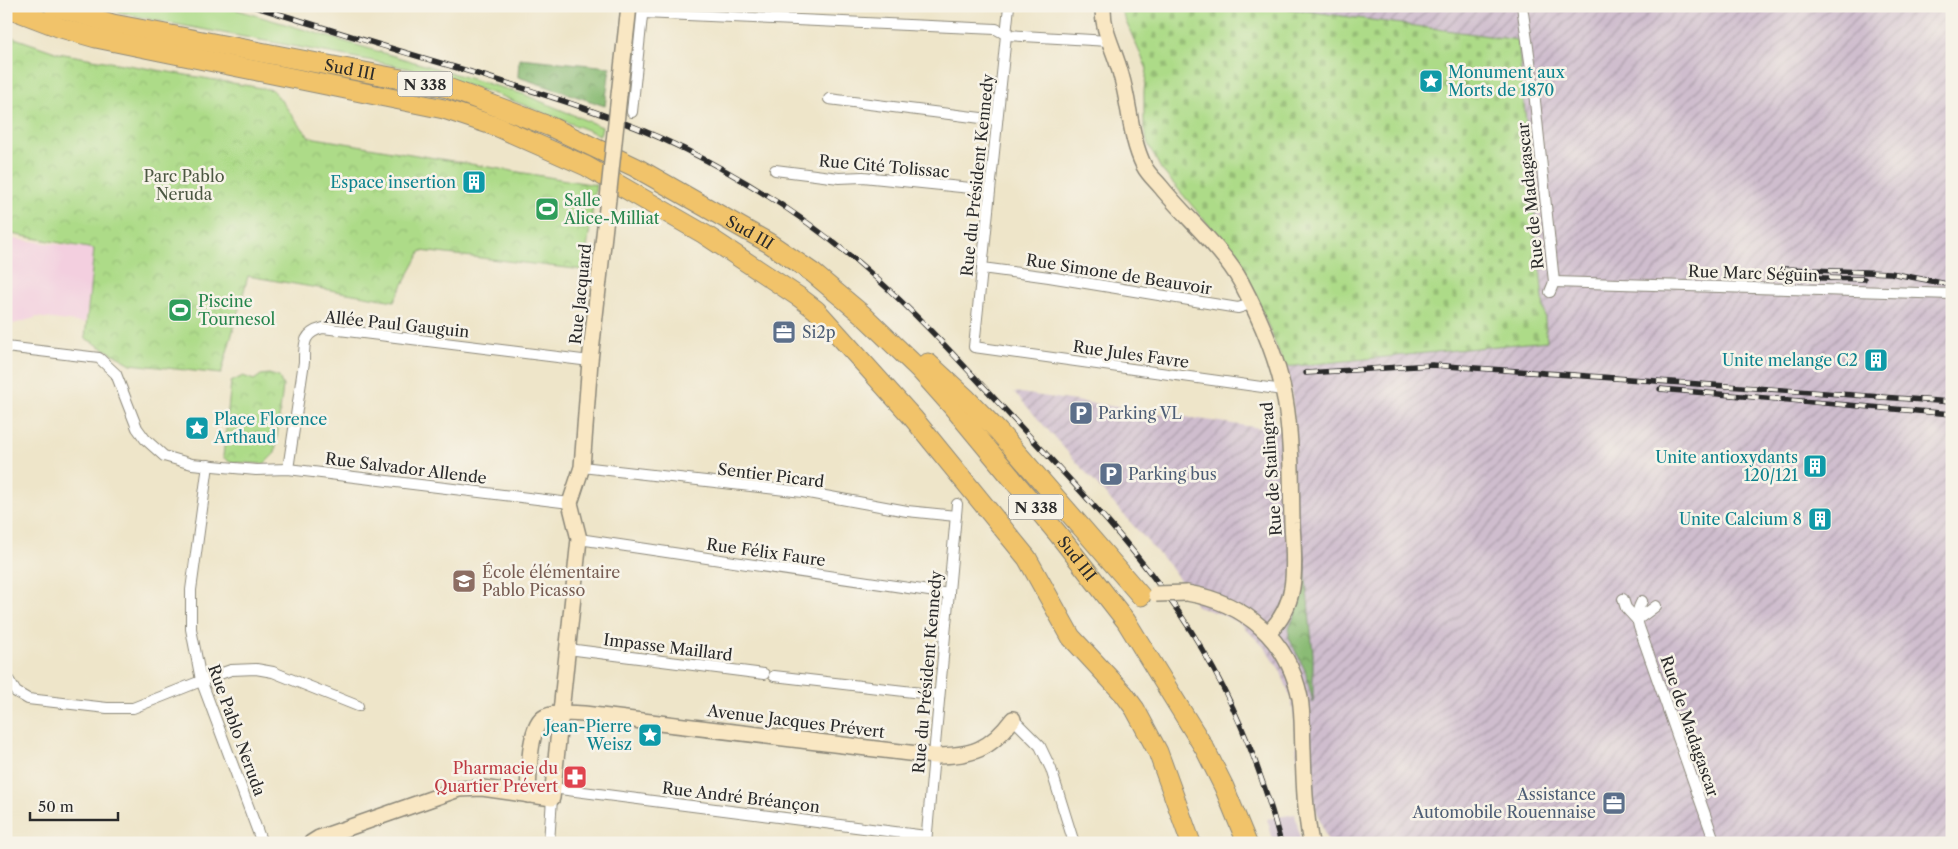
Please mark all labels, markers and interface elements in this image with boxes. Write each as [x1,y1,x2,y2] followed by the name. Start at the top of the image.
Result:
[323,55,377,84] street label: Sud III
[1448,62,1566,100] place label: Monument aux Morts de 1870
[1418,68,1444,94] place icon: Monument aux Morts de 1870
[398,72,452,96] road number: N 338
[956,72,998,277] street label: Rue du Président Kennedy
[1512,121,1548,271] street label: Rue de Madagascar
[818,150,950,182] street label: Rue Cité Tolissac
[144,166,225,204] park label: Parc Pablo Neruda
[461,169,487,195] building icon: Espace insertion
[330,172,456,192] place label: Espace insertion
[563,190,660,228] place label: Salle Alice-Milliat
[534,196,560,222] sports icon: Salle Alice-Milliat
[723,211,778,253] street label: Sud III
[565,242,595,345] street label: Rue Jacquard
[1025,249,1214,299] street label: Rue Simone de Beauvoir
[1688,261,1818,285] street label: Rue Marc Séguin
[198,291,276,329] place label: Piscine Tournesol
[167,297,193,323] sports icon: Piscine Tournesol
[323,306,470,342] street label: Allée Paul Gauguin
[771,319,797,345] office icon: Si2p
[802,322,836,342] place label: Si2p
[1072,336,1190,372] street label: Rue Jules Favre
[1863,347,1889,373] building icon: Unite melange C2
[1722,350,1858,370] place label: Unite melange C2
[1068,400,1094,426] parking icon: Parking VL
[1256,401,1286,537] street label: Rue de Stalingrad
[1098,403,1182,423] place label: Parking VL
[213,409,327,447] place label: Place Florence Arthaud
[184,415,210,441] place icon: Place Florence Arthaud
[1655,447,1798,485] place label: Unite antioxydants 120/121
[324,448,488,488] street label: Rue Salvador Allende
[1802,453,1828,479] building icon: Unite antioxydants 120/121
[717,459,826,491] street label: Sentier Picard
[1098,461,1124,487] parking icon: Parking bus
[1128,464,1217,484] place label: Parking bus
[1008,494,1064,520] road number: N 338
[1807,506,1833,532] building icon: Unite Calcium 8
[1679,509,1802,529] place label: Unite Calcium 8
[1053,532,1101,585] street label: Sud III
[705,534,827,570] street label: Rue Félix Faure
[482,562,620,600] place label: École élémentaire Pablo Picasso
[451,568,477,594] school or university icon: École élémentaire Pablo Picasso
[908,569,946,774] street label: Rue du Président Kennedy
[602,629,734,665] street label: Impasse Maillard
[1656,653,1724,799] street label: Rue de Madagascar
[204,661,270,799] street label: Rue Pablo Neruda
[705,700,886,742] street label: Avenue Jacques Prévert
[542,716,632,754] place label: Jean-Pierre Weisz
[637,722,663,748] place icon: Jean-Pierre Weisz
[434,758,558,796] place label: Pharmacie du Quartier Prévert
[562,764,588,790] pharmacy icon: Pharmacie du Quartier Prévert
[661,777,821,817] street label: Rue André Bréançon
[1411,784,1596,822] place label: Assistance Automobile Rouennaise
[30,789,118,821] scale bar
[1601,790,1627,816] office icon: Assistance Automobile Rouennaise
[38,797,74,816] text: 50 m

